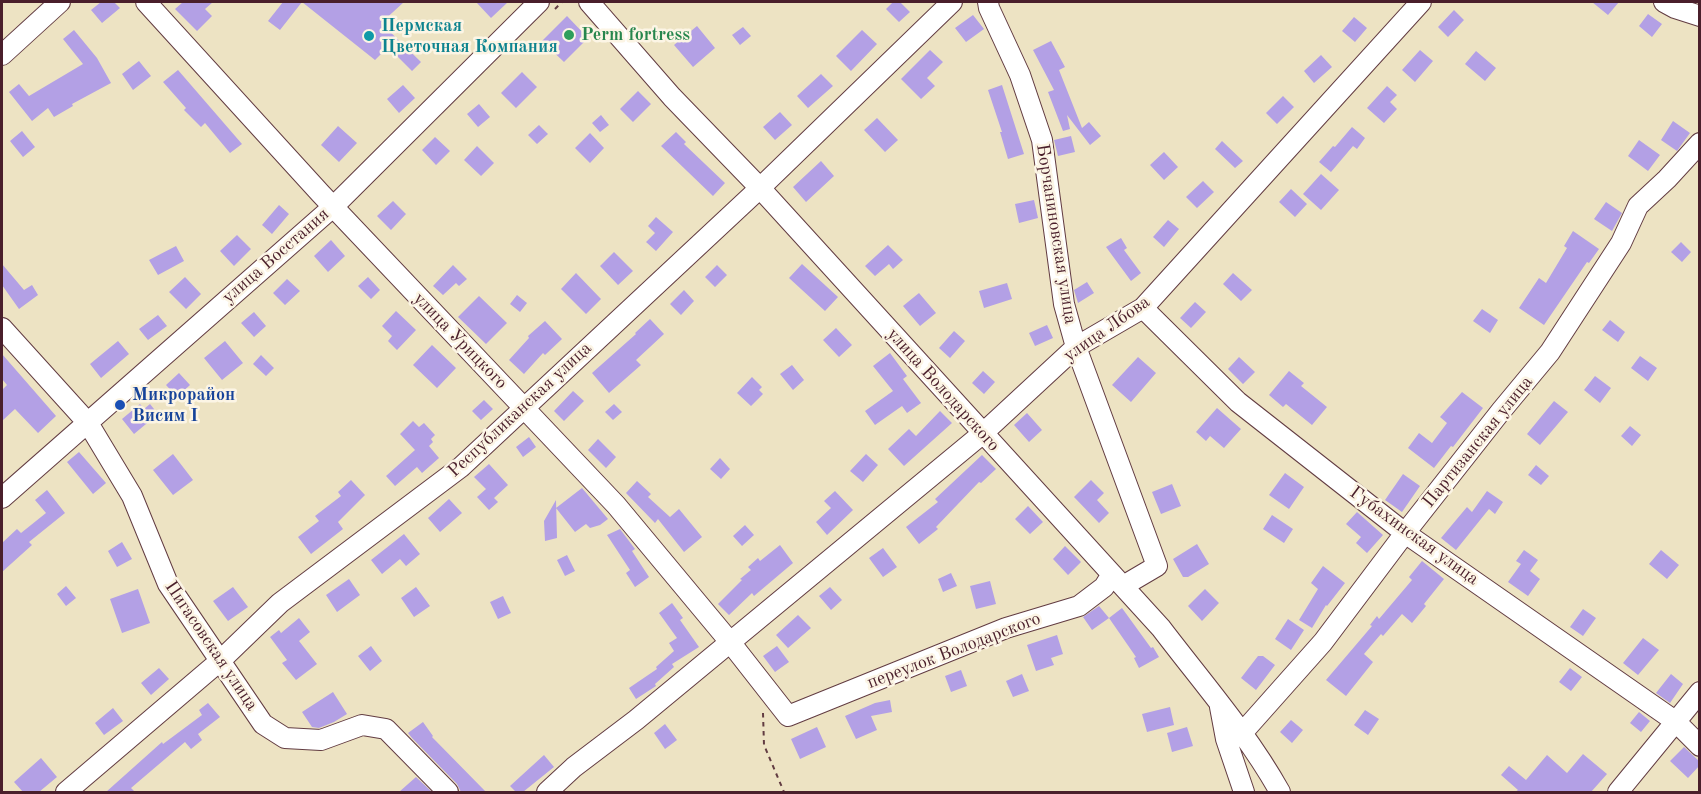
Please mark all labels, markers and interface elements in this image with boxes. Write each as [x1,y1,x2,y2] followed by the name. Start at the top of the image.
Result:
[381,15,558,57] place label: Пермская Цветочная Компания
[581,24,690,46] place label: Perm fortress
[562,28,576,42] marker: Perm fortress
[362,29,376,43] marker: Пермская Цветочная Компания
[1031,142,1081,326] street label: Борчаниновская улица
[218,204,334,308] street label: улица Восстания
[408,288,512,394] street label: улица Урицкого
[1060,291,1154,367] street label: улица Лбова
[882,324,1004,456] street label: улица Володарского
[444,338,596,482] street label: Республиканская улица
[1418,372,1538,512] street label: Партизанская улица
[132,384,235,426] place label: Микрорайон Висим I
[113,398,127,412] marker: Микрорайон Висим I
[1345,482,1483,590] street label: Губахинская улица
[160,577,262,715] street label: Пигасовская улица
[864,608,1044,694] street label: переулок Володарского

